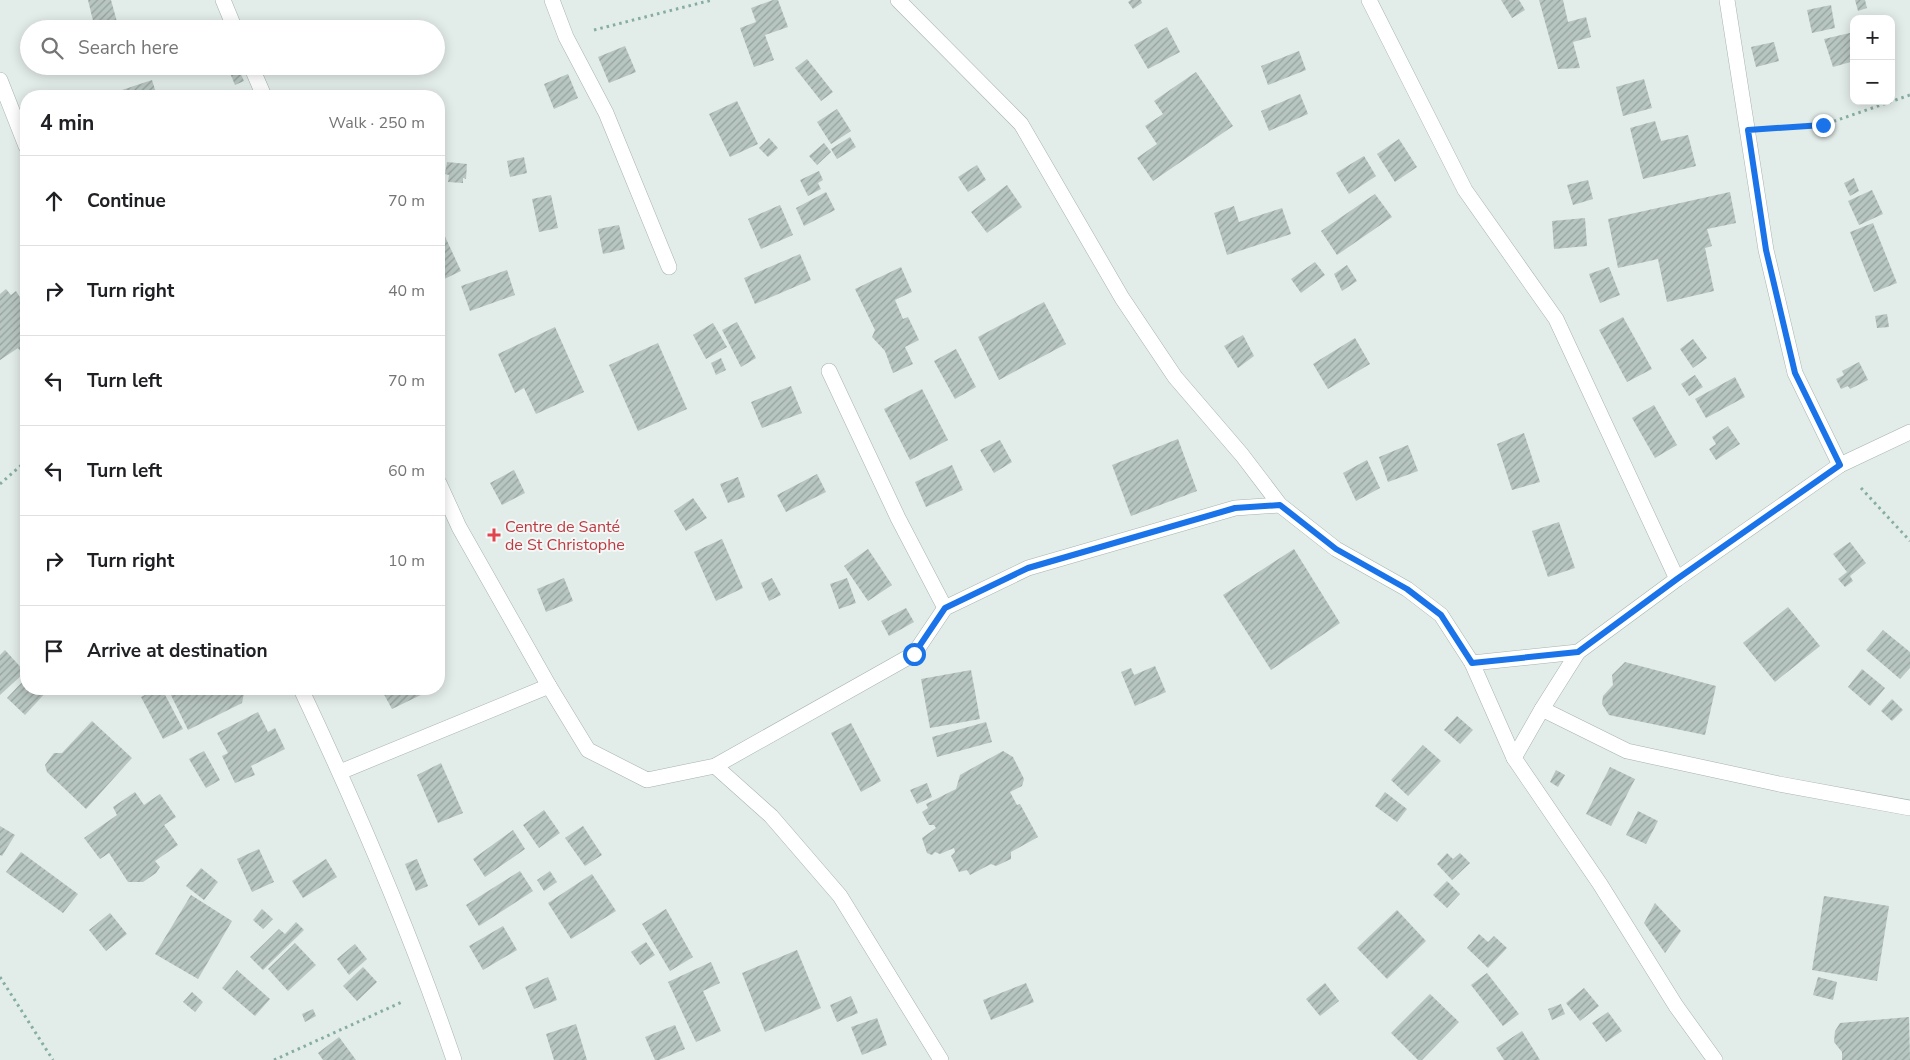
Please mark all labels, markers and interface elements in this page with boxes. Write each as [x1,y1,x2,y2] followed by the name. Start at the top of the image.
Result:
[1850,15,1895,105] map controls
[1850,15,1895,60] button: +
[20,20,445,75] search box
[38,34,66,62] icon: search
[78,35,179,61] text: Search here
[1850,60,1895,105] button: −
[40,109,94,137] text: 4 min
[329,112,425,134] text: Walk · 250 m
[1812,114,1835,137] route end
[40,187,68,215] icon: ahead
[87,188,166,214] text: Continue
[388,190,425,212] text: 70 m
[40,277,68,305] icon: right
[87,278,174,304] text: Turn right
[388,280,425,302] text: 40 m
[40,367,68,395] icon: left
[87,368,162,394] text: Turn left
[388,370,425,392] text: 70 m
[40,457,68,485] icon: left
[87,458,162,484] text: Turn left
[388,460,425,482] text: 60 m
[505,516,625,556] place label: Centre de Santé de St Christophe
[487,528,501,542] marker: Centre de Santé de St Christophe
[40,547,68,575] icon: right
[87,548,174,574] text: Turn right
[388,550,425,572] text: 10 m
[40,637,68,665] icon: arrive
[87,638,268,664] text: Arrive at destination
[903,643,926,666] route start

